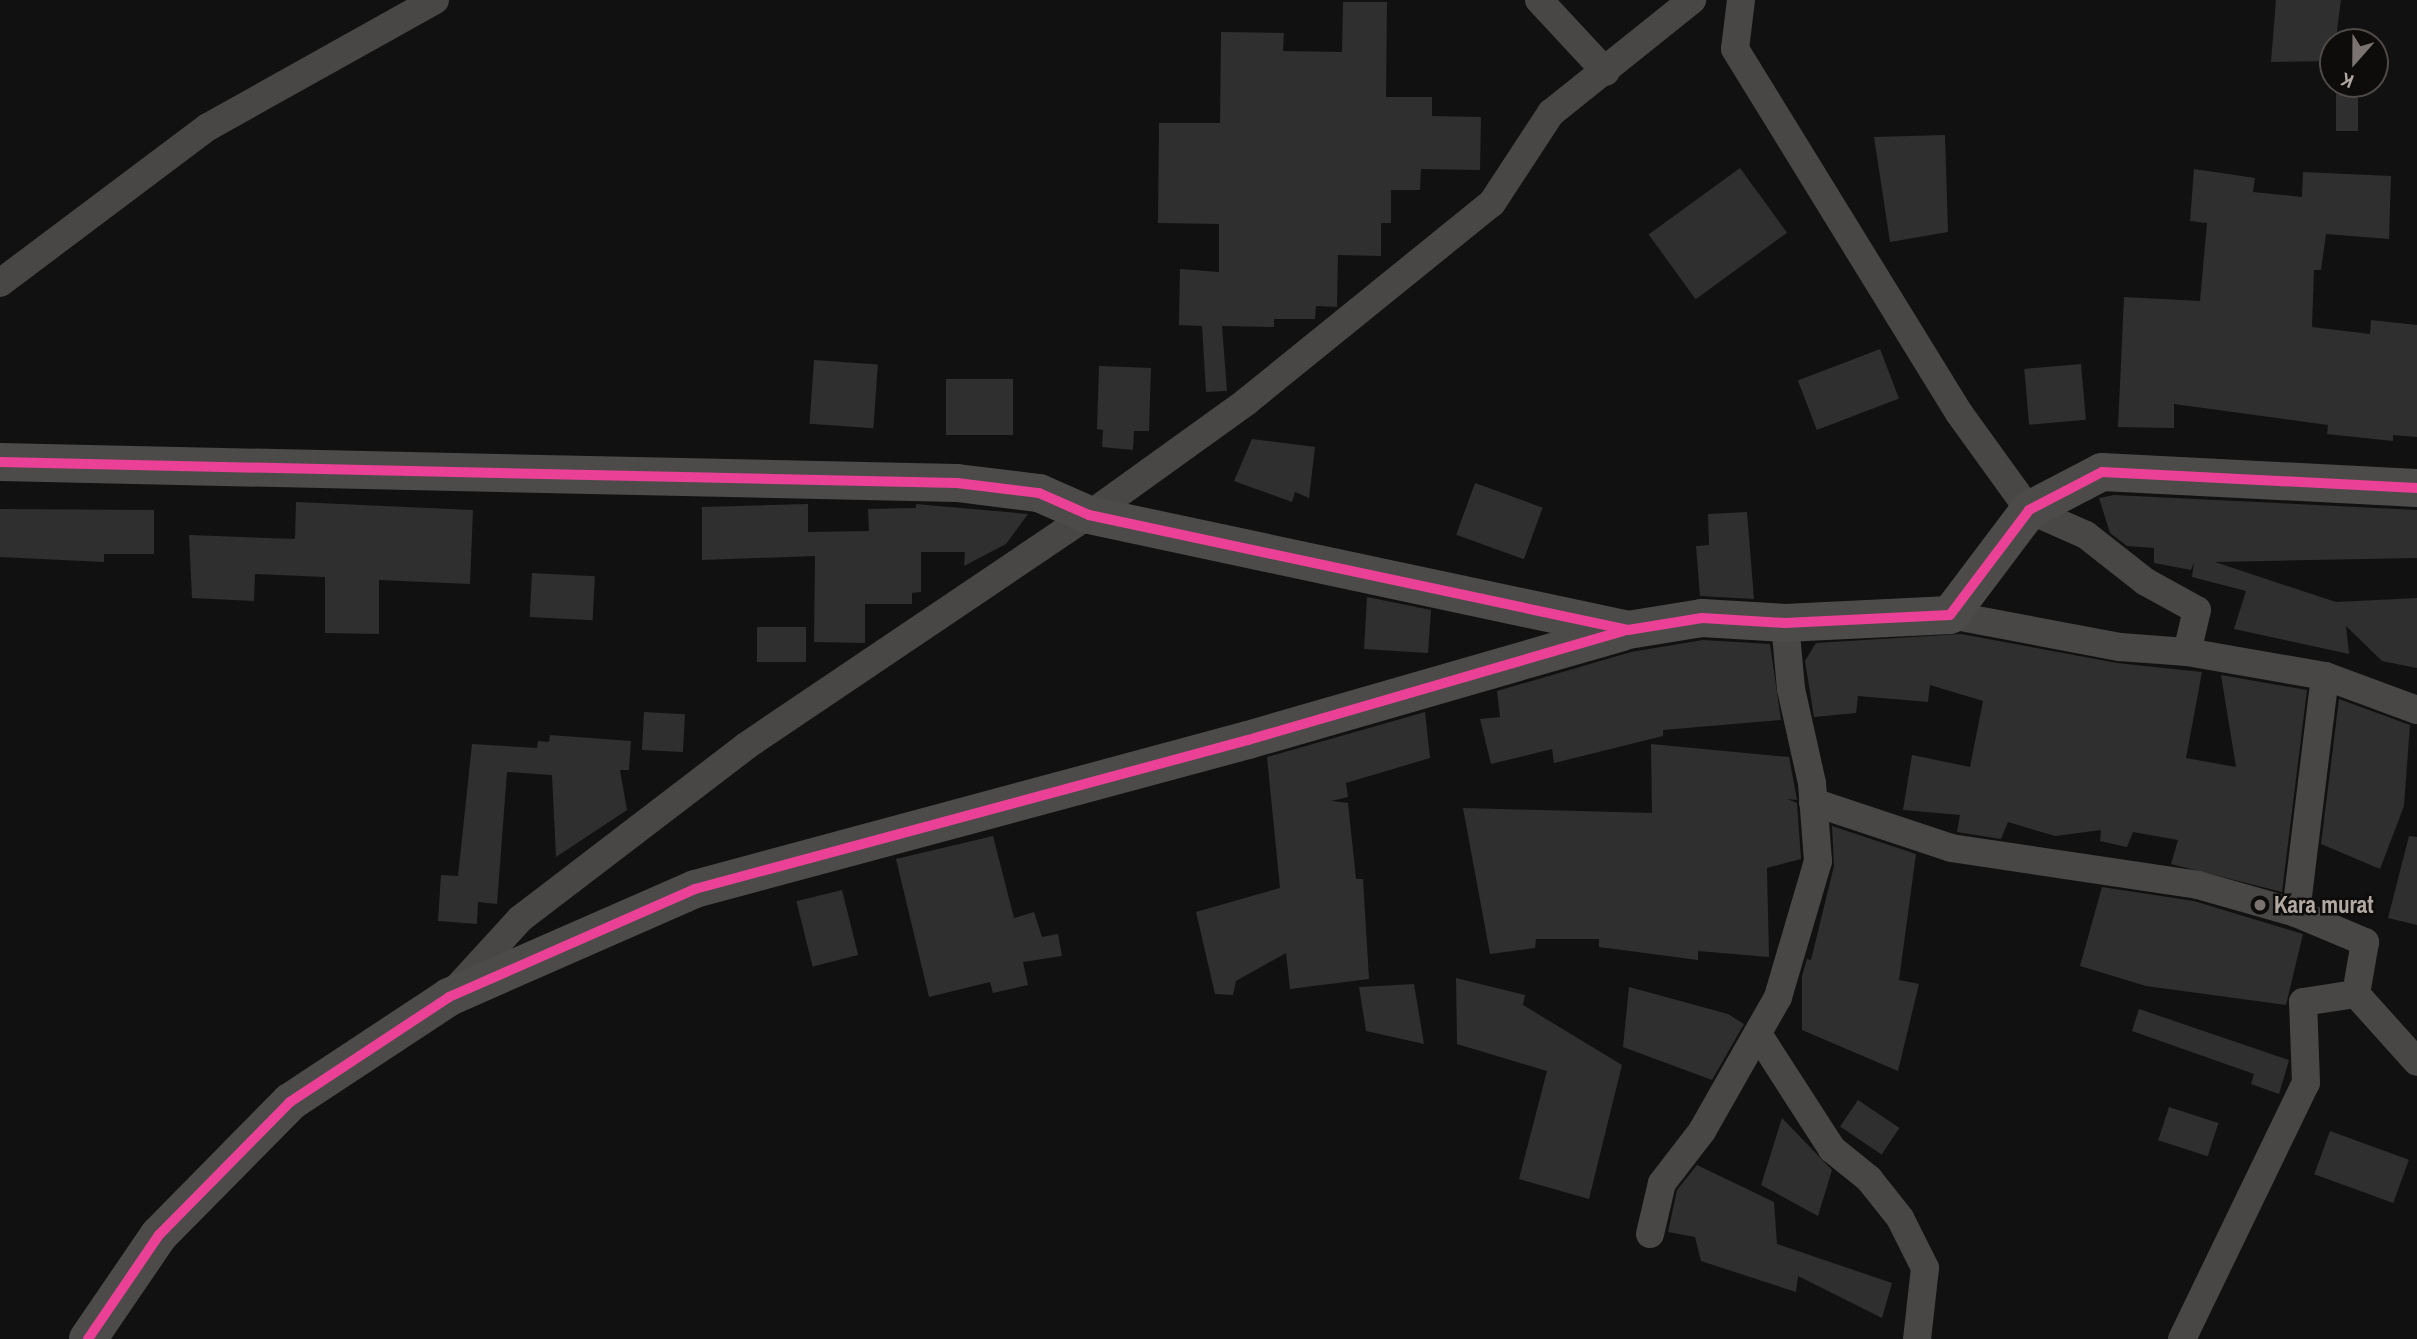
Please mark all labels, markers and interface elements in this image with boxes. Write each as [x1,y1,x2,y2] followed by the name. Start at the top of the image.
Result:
[2319,28,2389,98] north arrow
[2337,67,2357,95] text: K
[2274,891,2374,919] place label: Kara murat
[2252,897,2268,913] marker: Kara murat

